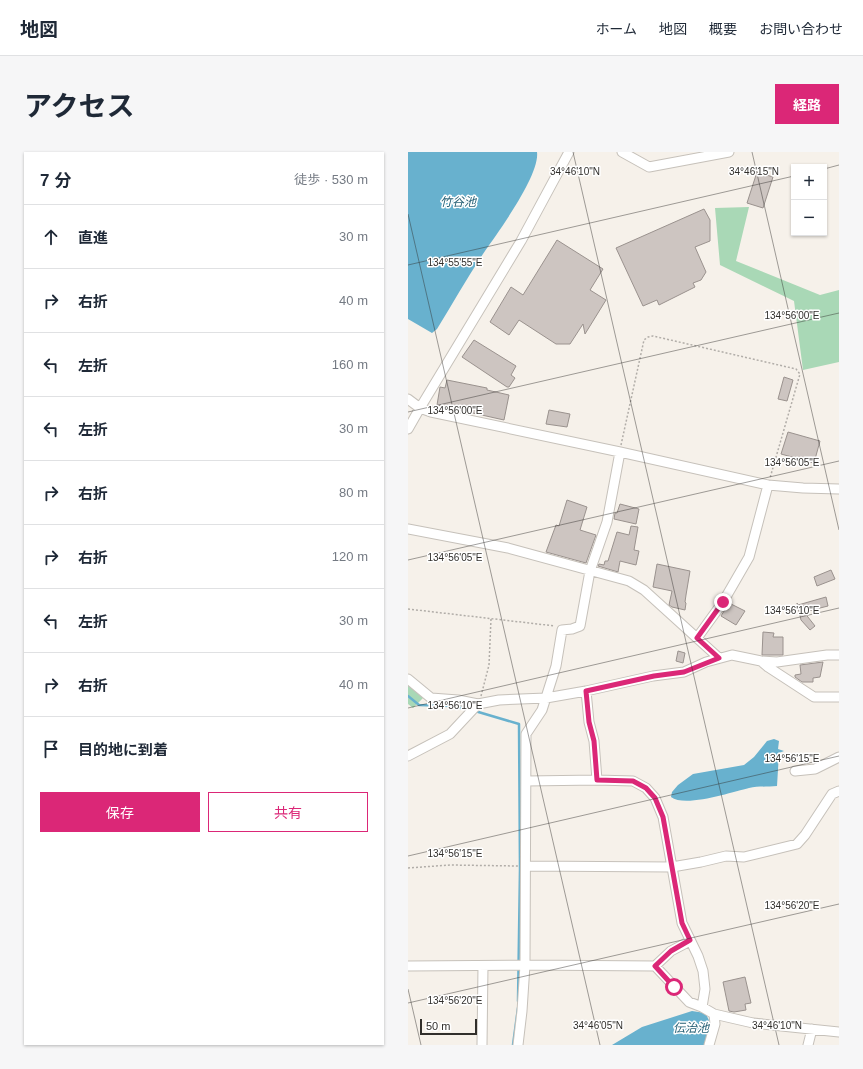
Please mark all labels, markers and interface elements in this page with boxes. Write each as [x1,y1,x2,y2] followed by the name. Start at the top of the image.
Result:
[20,19,58,40] text: 地図
[595,21,637,37] text: ホーム
[659,21,687,37] text: 地図
[709,21,737,37] text: 概要
[759,21,843,37] text: お問い合わせ
[775,84,839,124] button: 経路
[24,91,135,122] text: アクセス
[791,164,827,236] map controls
[791,164,827,200] button: +
[550,166,600,177] text: 34°46'10"N
[729,166,779,177] text: 34°46'15"N
[40,171,71,190] text: 7 分
[294,172,368,187] text: 徒歩 · 530 m
[440,195,477,209] water label: 竹谷池
[791,200,827,236] button: −
[40,226,62,248] icon: ahead
[78,229,108,246] text: 直進
[339,229,368,244] text: 30 m
[427,257,483,268] text: 134°55'55"E
[40,290,62,312] icon: right
[78,293,108,310] text: 右折
[339,293,368,308] text: 40 m
[764,310,820,321] text: 134°56'00"E
[40,354,62,376] icon: left
[78,357,108,374] text: 左折
[332,357,368,372] text: 160 m
[427,405,483,416] text: 134°56'00"E
[40,418,62,440] icon: left
[78,421,108,438] text: 左折
[339,421,368,436] text: 30 m
[764,457,820,468] text: 134°56'05"E
[40,482,62,504] icon: right
[78,485,108,502] text: 右折
[339,485,368,500] text: 80 m
[40,546,62,568] icon: right
[78,549,108,566] text: 右折
[332,549,368,564] text: 120 m
[427,552,483,563] text: 134°56'05"E
[714,593,732,611] route end
[764,605,820,616] text: 134°56'10"E
[40,610,62,632] icon: left
[78,613,108,630] text: 左折
[339,613,368,628] text: 30 m
[40,674,62,696] icon: right
[78,677,108,694] text: 右折
[339,677,368,692] text: 40 m
[427,700,483,711] text: 134°56'10"E
[40,738,62,760] icon: arrive
[78,741,168,758] text: 目的地に到着
[764,753,820,764] text: 134°56'15"E
[40,792,200,832] button: 保存
[208,792,368,832] button: 共有
[427,848,483,859] text: 134°56'15"E
[764,900,820,911] text: 134°56'20"E
[665,978,683,996] route start
[427,995,483,1006] text: 134°56'20"E
[420,1017,477,1036] scale bar
[426,1020,450,1032] text: 50 m
[573,1020,623,1031] text: 34°46'05"N
[752,1020,802,1031] text: 34°46'10"N
[673,1021,710,1035] water label: 伝治池

